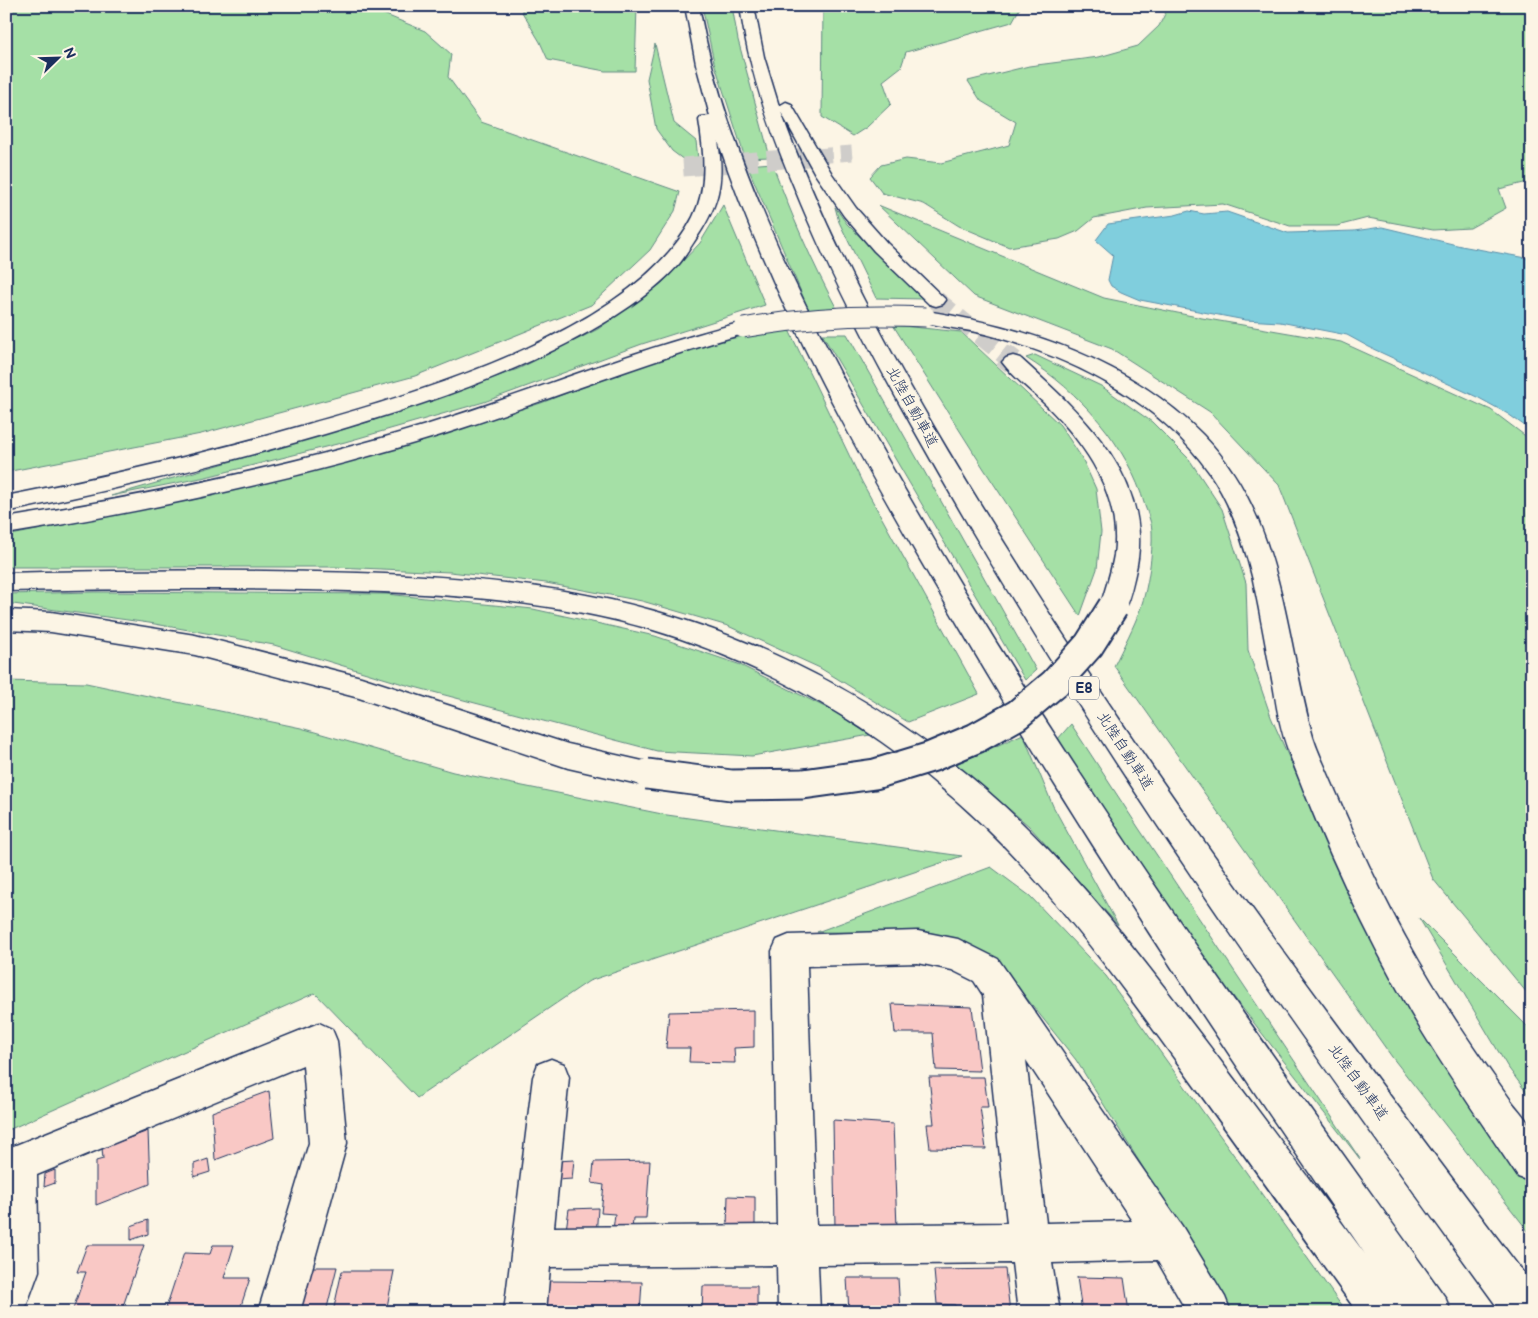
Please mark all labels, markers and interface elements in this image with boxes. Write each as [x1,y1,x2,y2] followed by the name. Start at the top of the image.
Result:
[32,32,82,82] north arrow
[60,45,79,61] text: N
[882,363,942,451] street label: 北陸自動車道
[1069,676,1099,700] road number: E8
[1093,708,1157,794] street label: 北陸自動車道
[1324,1040,1392,1124] street label: 北陸自動車道

